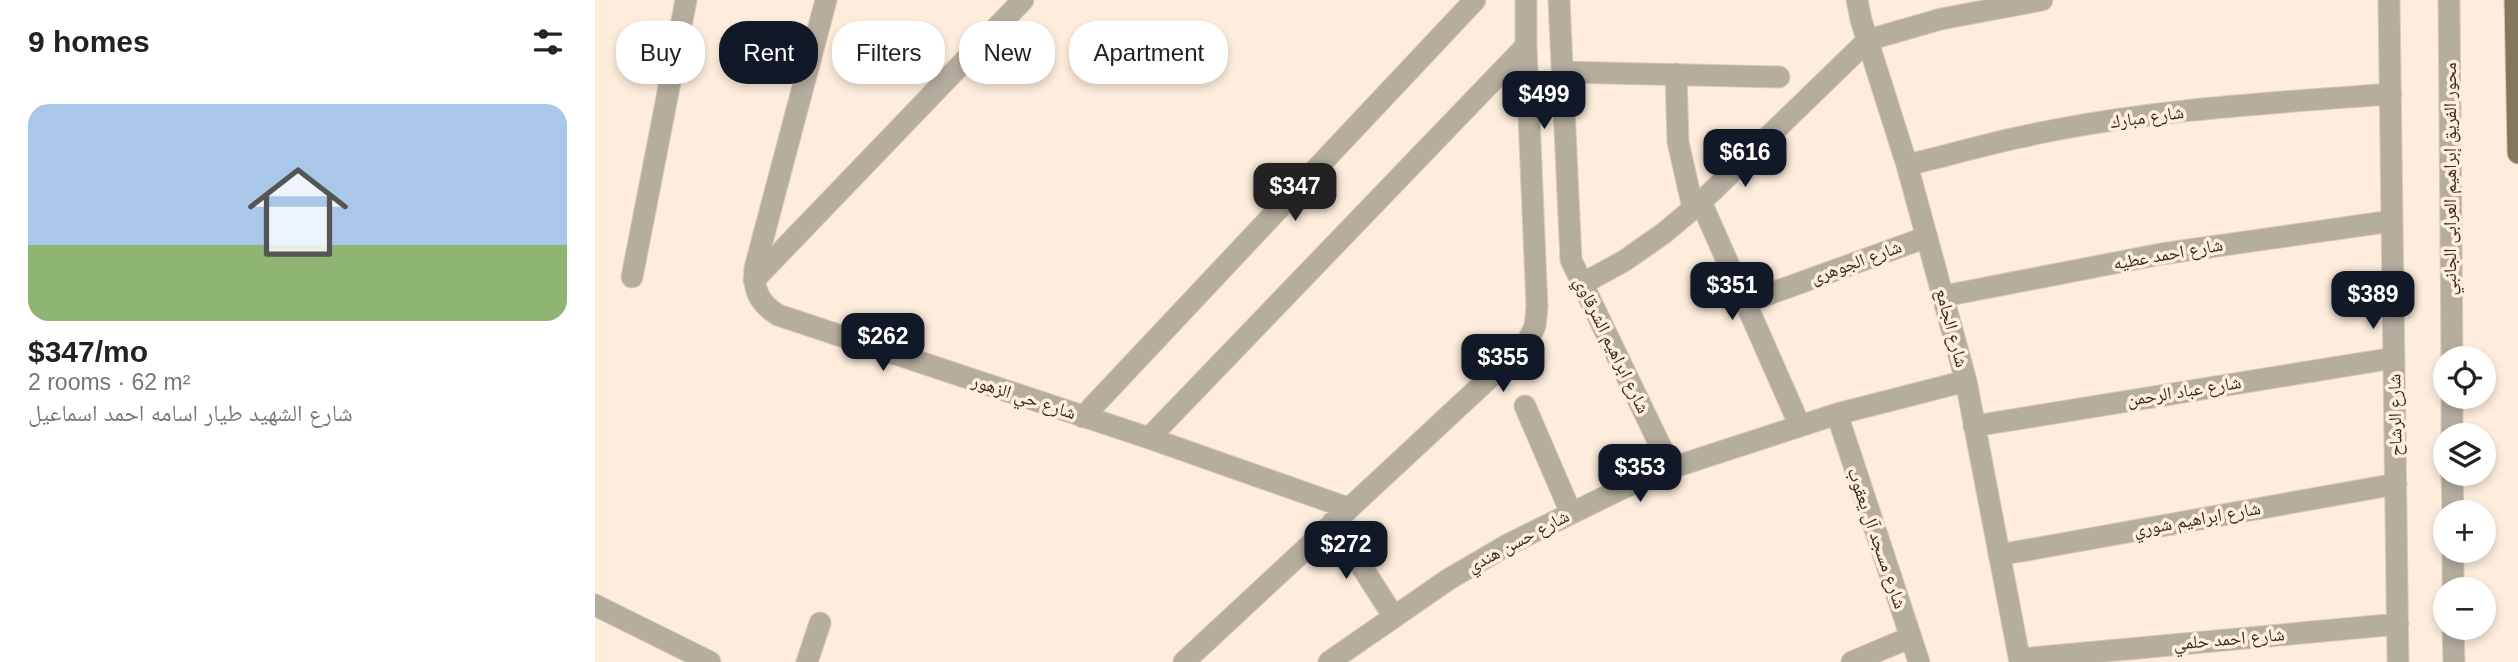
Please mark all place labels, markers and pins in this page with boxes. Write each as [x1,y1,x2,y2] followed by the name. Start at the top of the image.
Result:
[1503,72,1585,131] pin: $499
[1704,130,1786,189] pin: $616
[1254,164,1336,223] pin: $347
[1691,262,1773,322] pin: $351
[2332,272,2414,331] pin: $389
[842,314,924,373] pin: $262
[1462,334,1544,394] pin: $355
[1599,444,1681,504] pin: $353
[1305,522,1387,581] pin: $272

